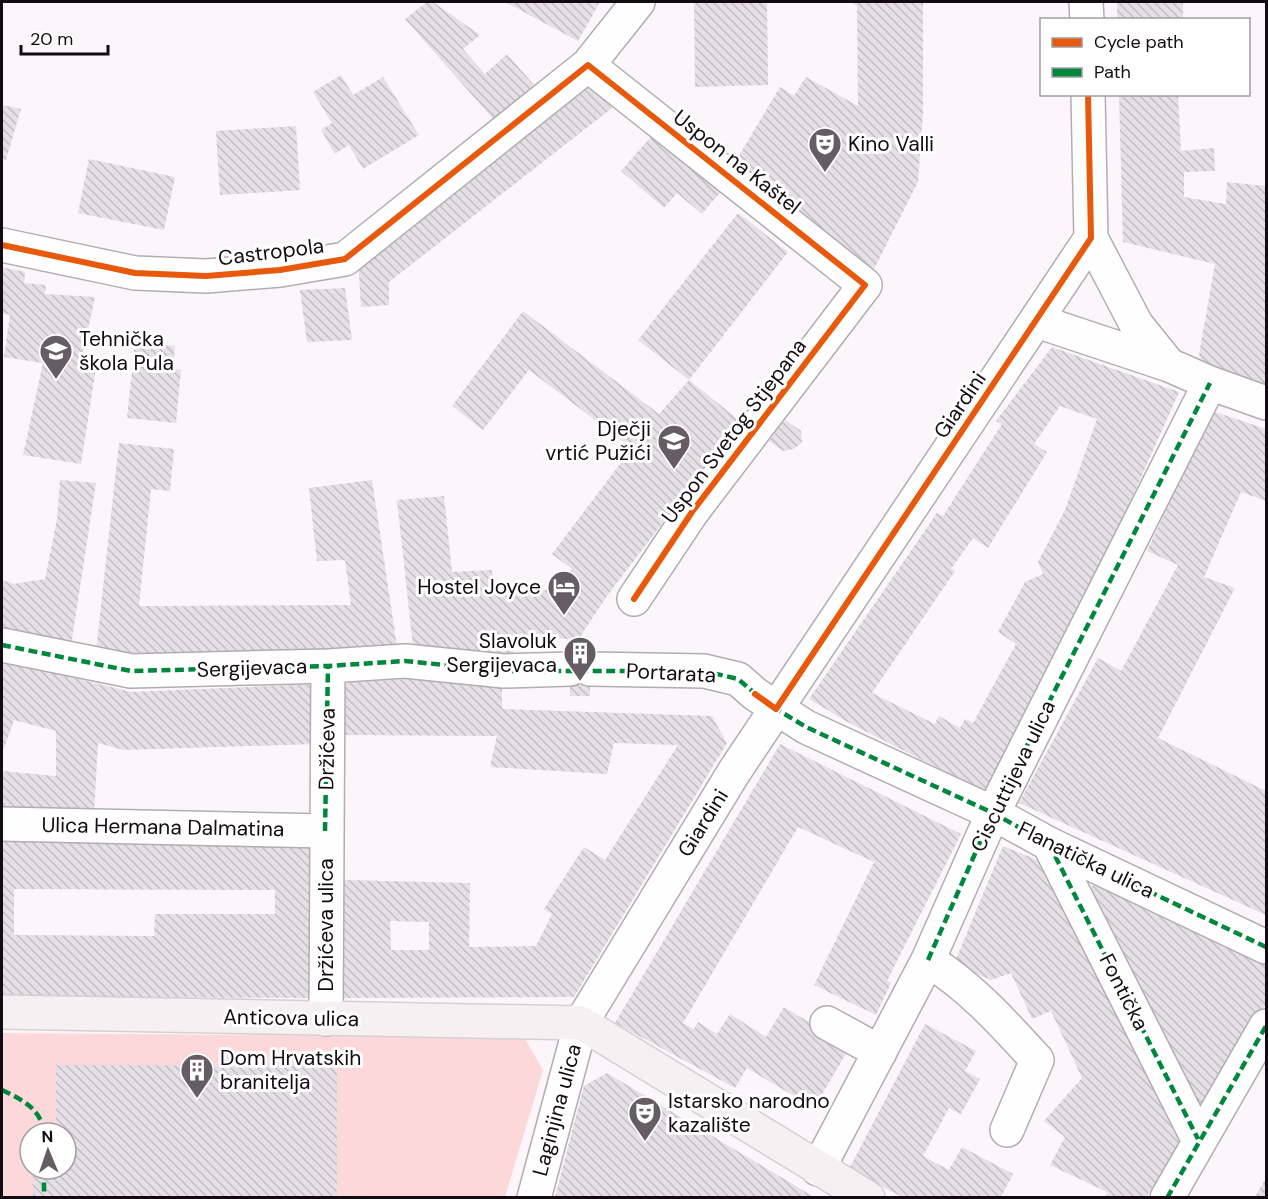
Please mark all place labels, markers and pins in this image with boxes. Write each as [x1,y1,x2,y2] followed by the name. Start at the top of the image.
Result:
[807,126,843,173] theatre icon: Kino Valli
[848,130,934,158] place label: Kino Valli
[79,325,174,377] place label: Tehnička škola Pula
[38,333,74,380] school or university icon: Tehnička škola Pula
[545,415,651,467] place label: Dječji vrtić Pužići
[656,423,692,470] school or university icon: Dječji vrtić Pužići
[546,569,582,616] hotel icon: Hostel Joyce
[417,573,541,601] place label: Hostel Joyce
[447,627,557,679] place label: Slavoluk Sergijevaca
[562,635,598,682] building icon: Slavoluk Sergijevaca
[220,1044,361,1096] place label: Dom Hrvatskih branitelja
[179,1052,215,1099] building icon: Dom Hrvatskih branitelja
[668,1087,830,1139] place label: Istarsko narodno kazalište
[627,1095,663,1142] theatre icon: Istarsko narodno kazalište

